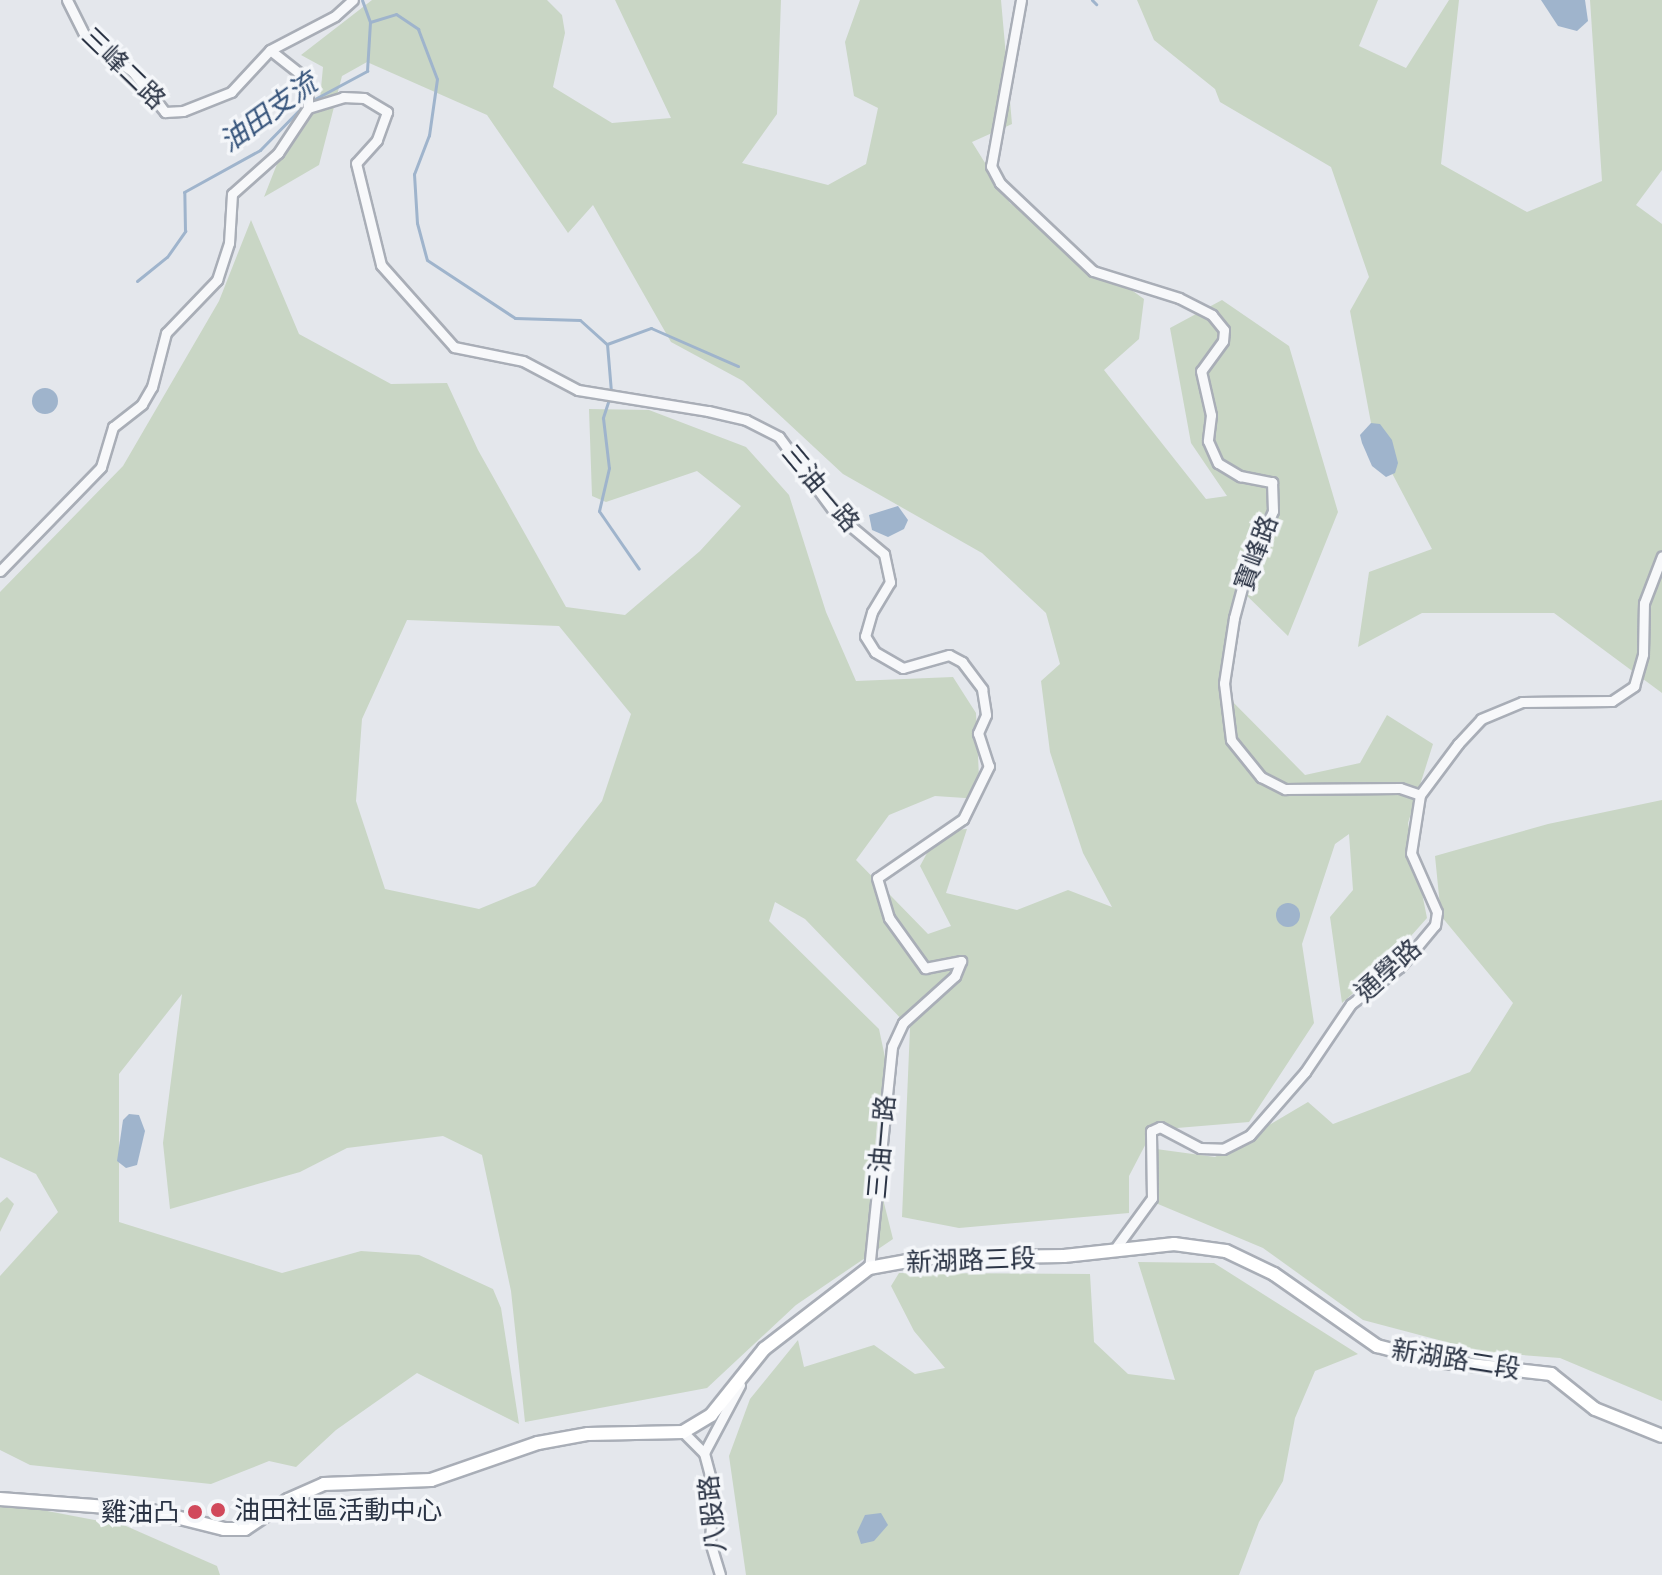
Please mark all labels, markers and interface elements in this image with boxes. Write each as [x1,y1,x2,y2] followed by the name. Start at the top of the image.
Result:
[76,21,172,115] street label: 三峰二路
[213,65,323,159] water label: 油田支流
[776,438,866,538] street label: 三油一路
[1228,511,1284,595] street label: 寶峰路
[1349,932,1427,1008] street label: 通學路
[861,1094,901,1200] street label: 三油一路
[905,1242,1037,1278] street label: 新湖路三段
[1389,1333,1523,1385] street label: 新湖路二段
[692,1474,732,1554] street label: 八股路
[234,1494,442,1526] place label: 油田社區活動中心
[101,1496,179,1528] place label: 雞油凸
[209,1501,227,1519] marker: 油田社區活動中心
[186,1503,204,1521] marker: 雞油凸

